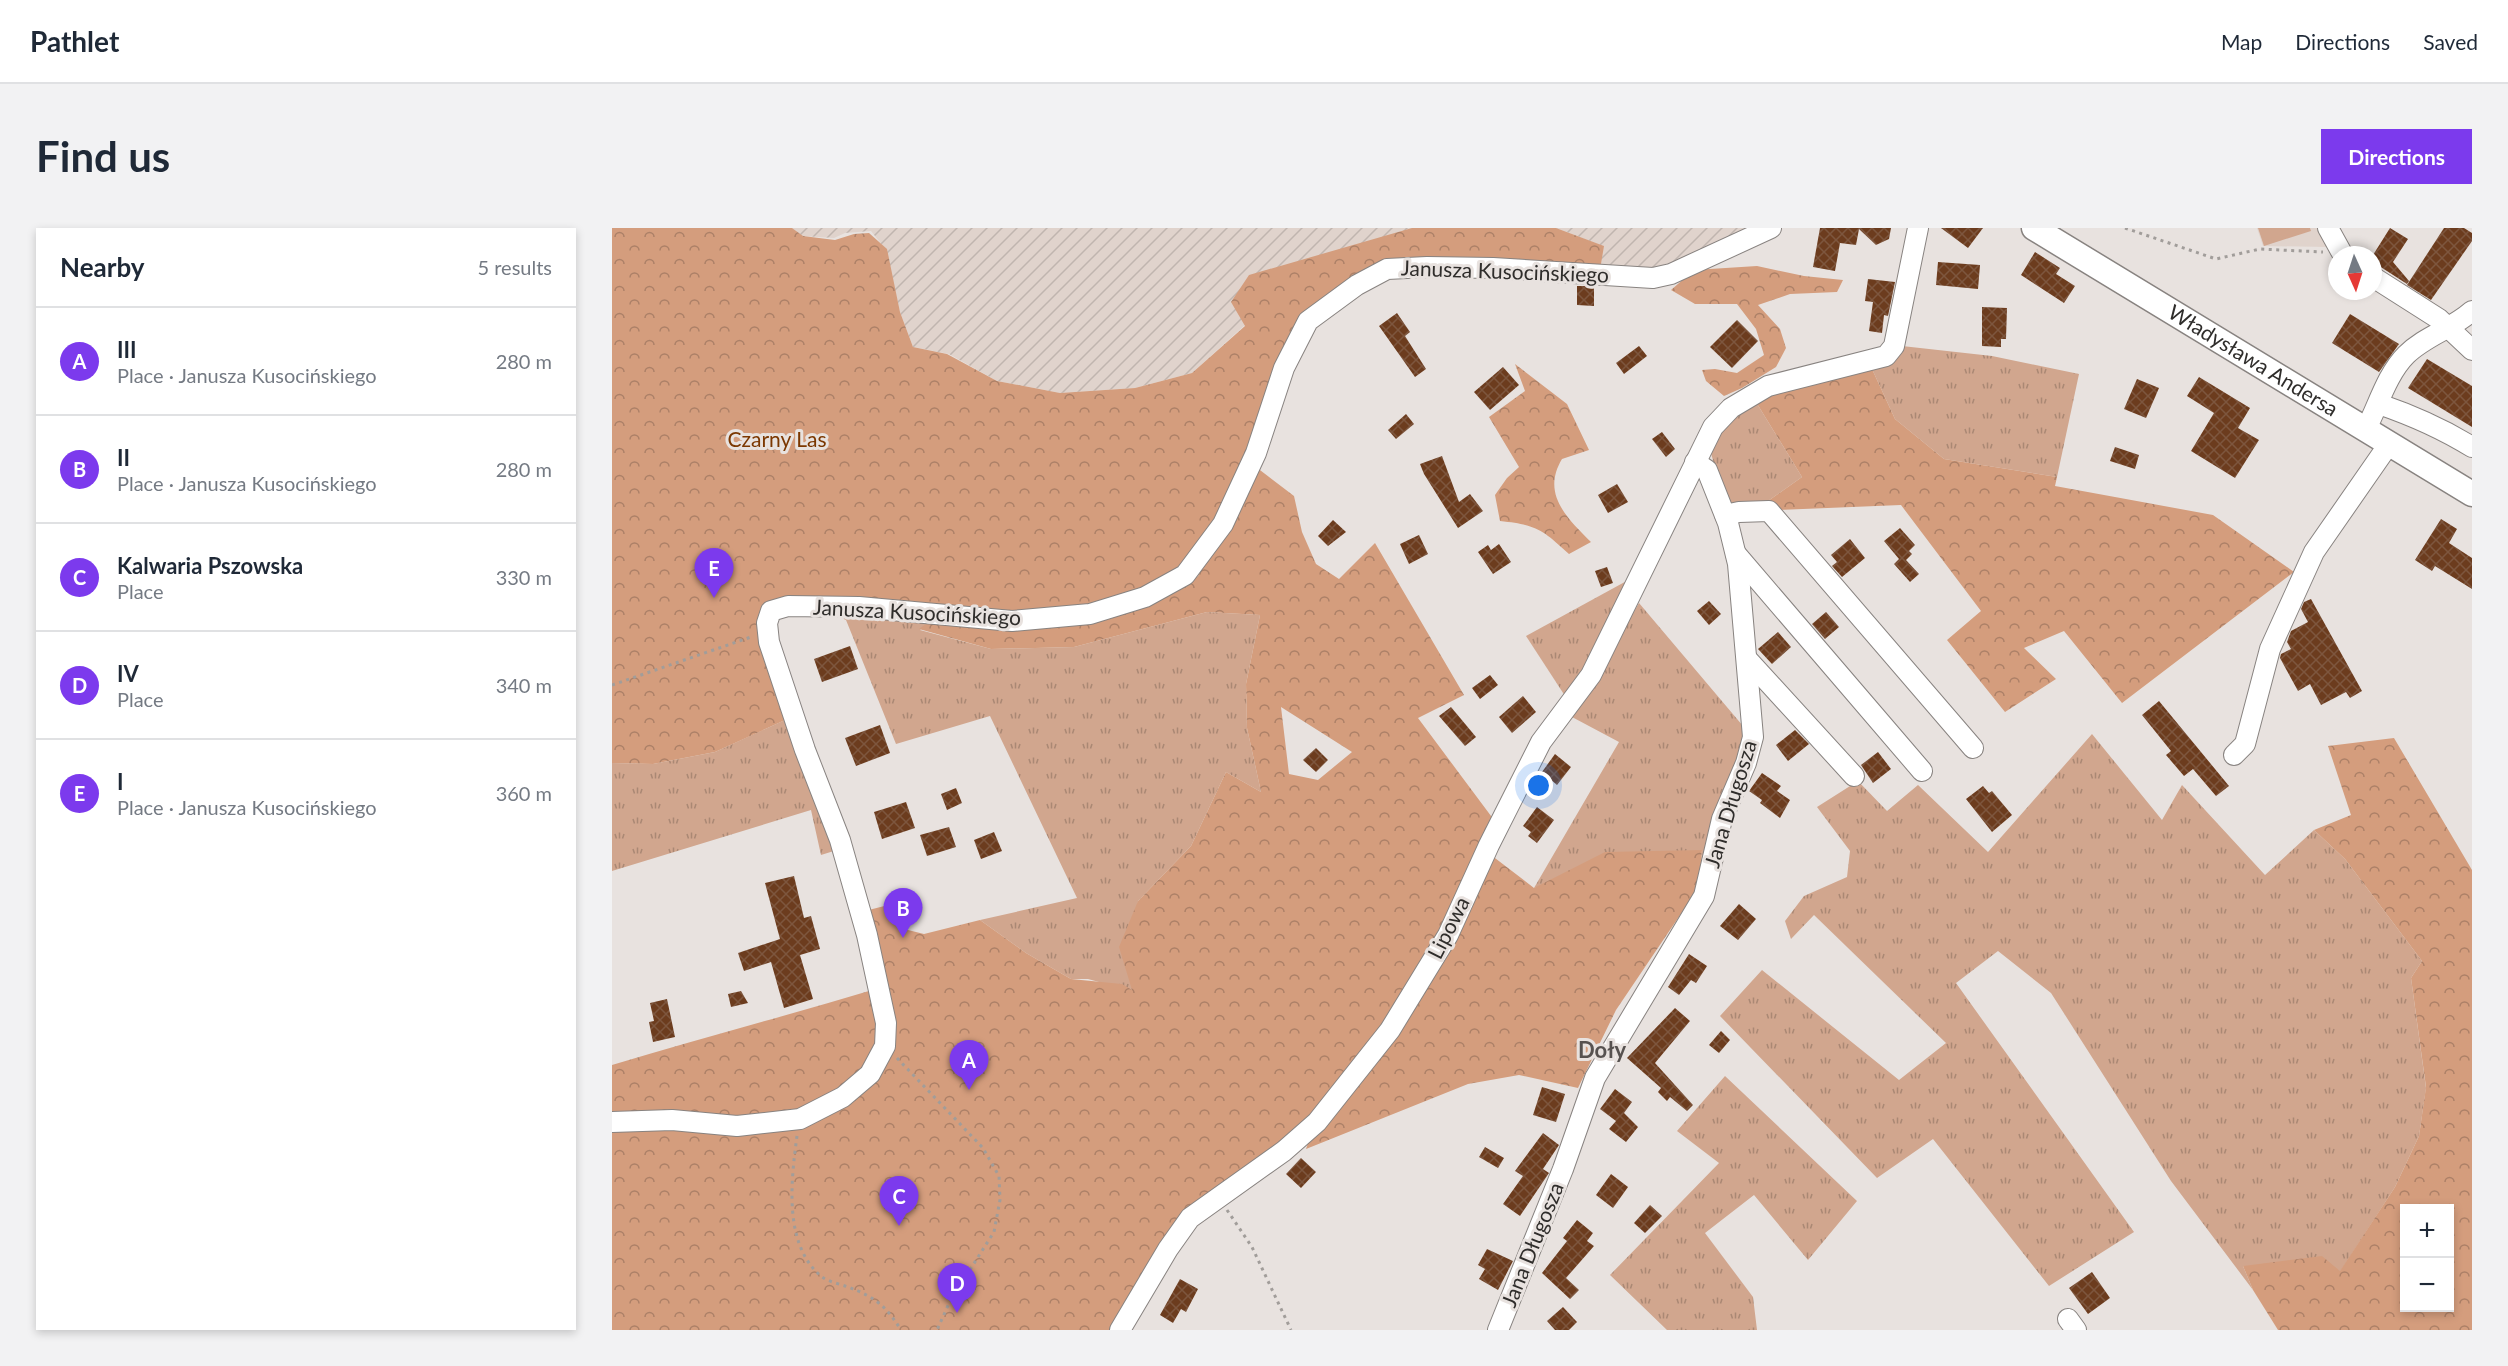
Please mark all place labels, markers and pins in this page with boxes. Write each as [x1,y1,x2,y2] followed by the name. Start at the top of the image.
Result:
[694,548,734,598] pin: E
[884,888,922,938] pin: B
[950,1040,988,1090] pin: A
[880,1176,918,1226] pin: C
[938,1264,976,1313] pin: D

